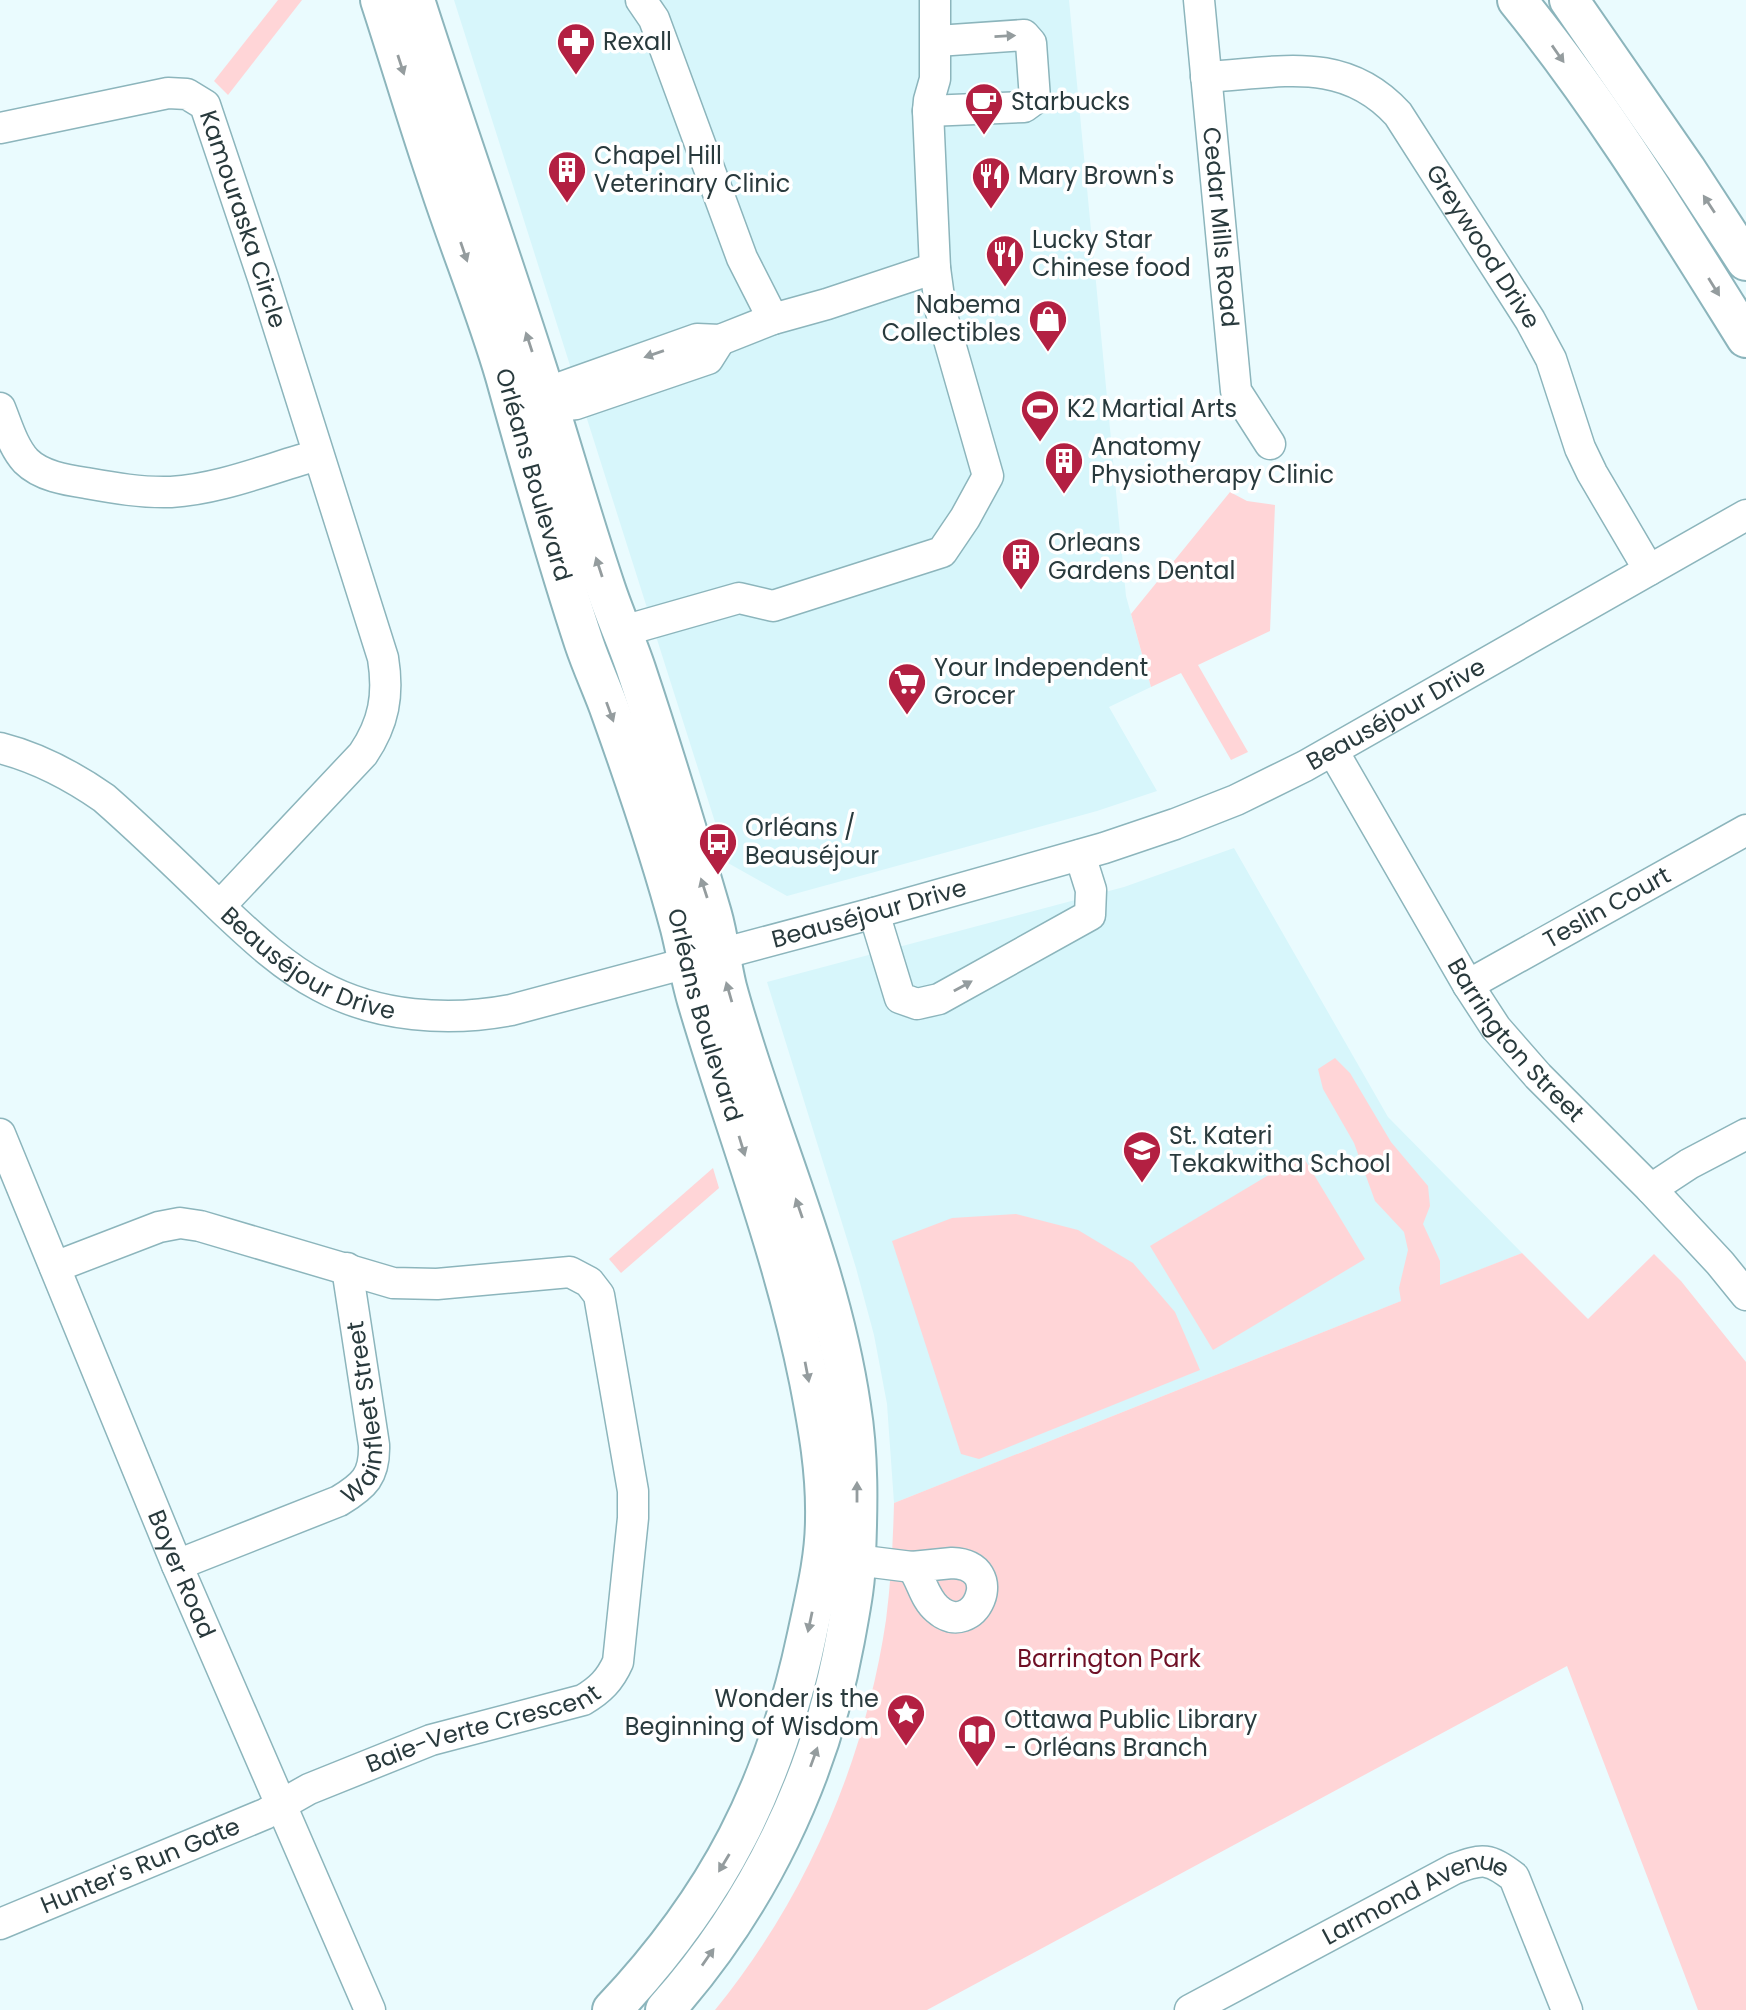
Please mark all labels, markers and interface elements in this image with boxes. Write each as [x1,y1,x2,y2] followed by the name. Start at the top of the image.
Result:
[555,21,597,76] pharmacy icon: Rexall
[603,25,672,58] place label: Rexall
[994,31,1016,42] one-way arrow
[1551,45,1565,63] one-way arrow
[396,55,407,76] one-way arrow
[963,81,1005,136] cafe icon: Starbucks
[1011,85,1130,118] place label: Starbucks
[192,106,295,332] street label: Kamouraska Circle
[1195,125,1247,329] street label: Cedar Mills Road
[594,139,790,200] place label: Chapel Hill Veterinary Clinic
[546,149,588,204] building icon: Chapel Hill Veterinary Clinic
[970,155,1012,210] restaurant icon: Mary Brown's
[1418,158,1549,334] street label: Greywood Drive
[1018,159,1174,192] place label: Mary Brown's
[1702,194,1715,213] one-way arrow
[1032,223,1191,284] place label: Lucky Star Chinese food
[984,233,1026,288] restaurant icon: Lucky Star Chinese food
[459,242,470,263] one-way arrow
[1708,278,1721,297] one-way arrow
[882,288,1021,349] place label: Nabema Collectibles
[1027,298,1069,353] shop icon: Nabema Collectibles
[523,331,534,352] one-way arrow
[644,349,665,360] one-way arrow
[488,364,580,585] street label: Orléans Boulevard
[1019,388,1061,443] sports icon: K2 Martial Arts
[1067,392,1237,425] place label: K2 Martial Arts
[1091,430,1334,491] place label: Anatomy Physiotherapy Clinic
[1043,440,1085,495] building icon: Anatomy Physiotherapy Clinic
[1048,526,1235,587] place label: Orleans Gardens Dental
[1000,536,1042,591] building icon: Orleans Gardens Dental
[594,557,604,578] one-way arrow
[1300,650,1491,778] street label: Beauséjour Drive
[934,651,1148,712] place label: Your Independent Grocer
[886,661,928,716] supermarket icon: Your Independent Grocer
[605,701,616,722] one-way arrow
[745,811,879,872] place label: Orléans / Beauséjour
[697,821,739,876] bus stop icon: Orléans / Beauséjour
[1537,858,1676,956] street label: Teslin Court
[768,871,970,956] street label: Beauséjour Drive
[698,877,708,898] one-way arrow
[214,899,398,1027] street label: Beauséjour Drive
[659,904,751,1126] street label: Orléans Boulevard
[1440,952,1592,1129] street label: Barrington Street
[953,980,973,992] one-way arrow
[723,981,734,1003] one-way arrow
[1169,1119,1391,1180] place label: St. Kateri Tekakwitha School
[1121,1129,1163,1184] school or university icon: St. Kateri Tekakwitha School
[738,1135,748,1156] one-way arrow
[793,1198,804,1219] one-way arrow
[334,1319,390,1511] street label: Wainfleet Street
[802,1361,813,1383] one-way arrow
[851,1481,863,1503] one-way arrow
[140,1505,224,1643] street label: Boyer Road
[804,1611,815,1633] one-way arrow
[1017,1642,1201,1675] park label: Barrington Park
[361,1676,607,1780] street label: Baie-Verte Crescent
[625,1682,879,1743] place label: Wonder is the Beginning of Wisdom
[885,1692,927,1747] place icon: Wonder is the Beginning of Wisdom
[1004,1703,1258,1764] place label: Ottawa Public Library - Orléans Branch
[956,1713,998,1768] library icon: Ottawa Public Library - Orléans Branch
[809,1746,820,1767] one-way arrow
[35,1809,245,1921] street label: Hunter's Run Gate
[1316,1844,1516,1952] street label: Larmond Avenue
[717,1853,730,1872] one-way arrow
[701,1948,715,1966] one-way arrow

